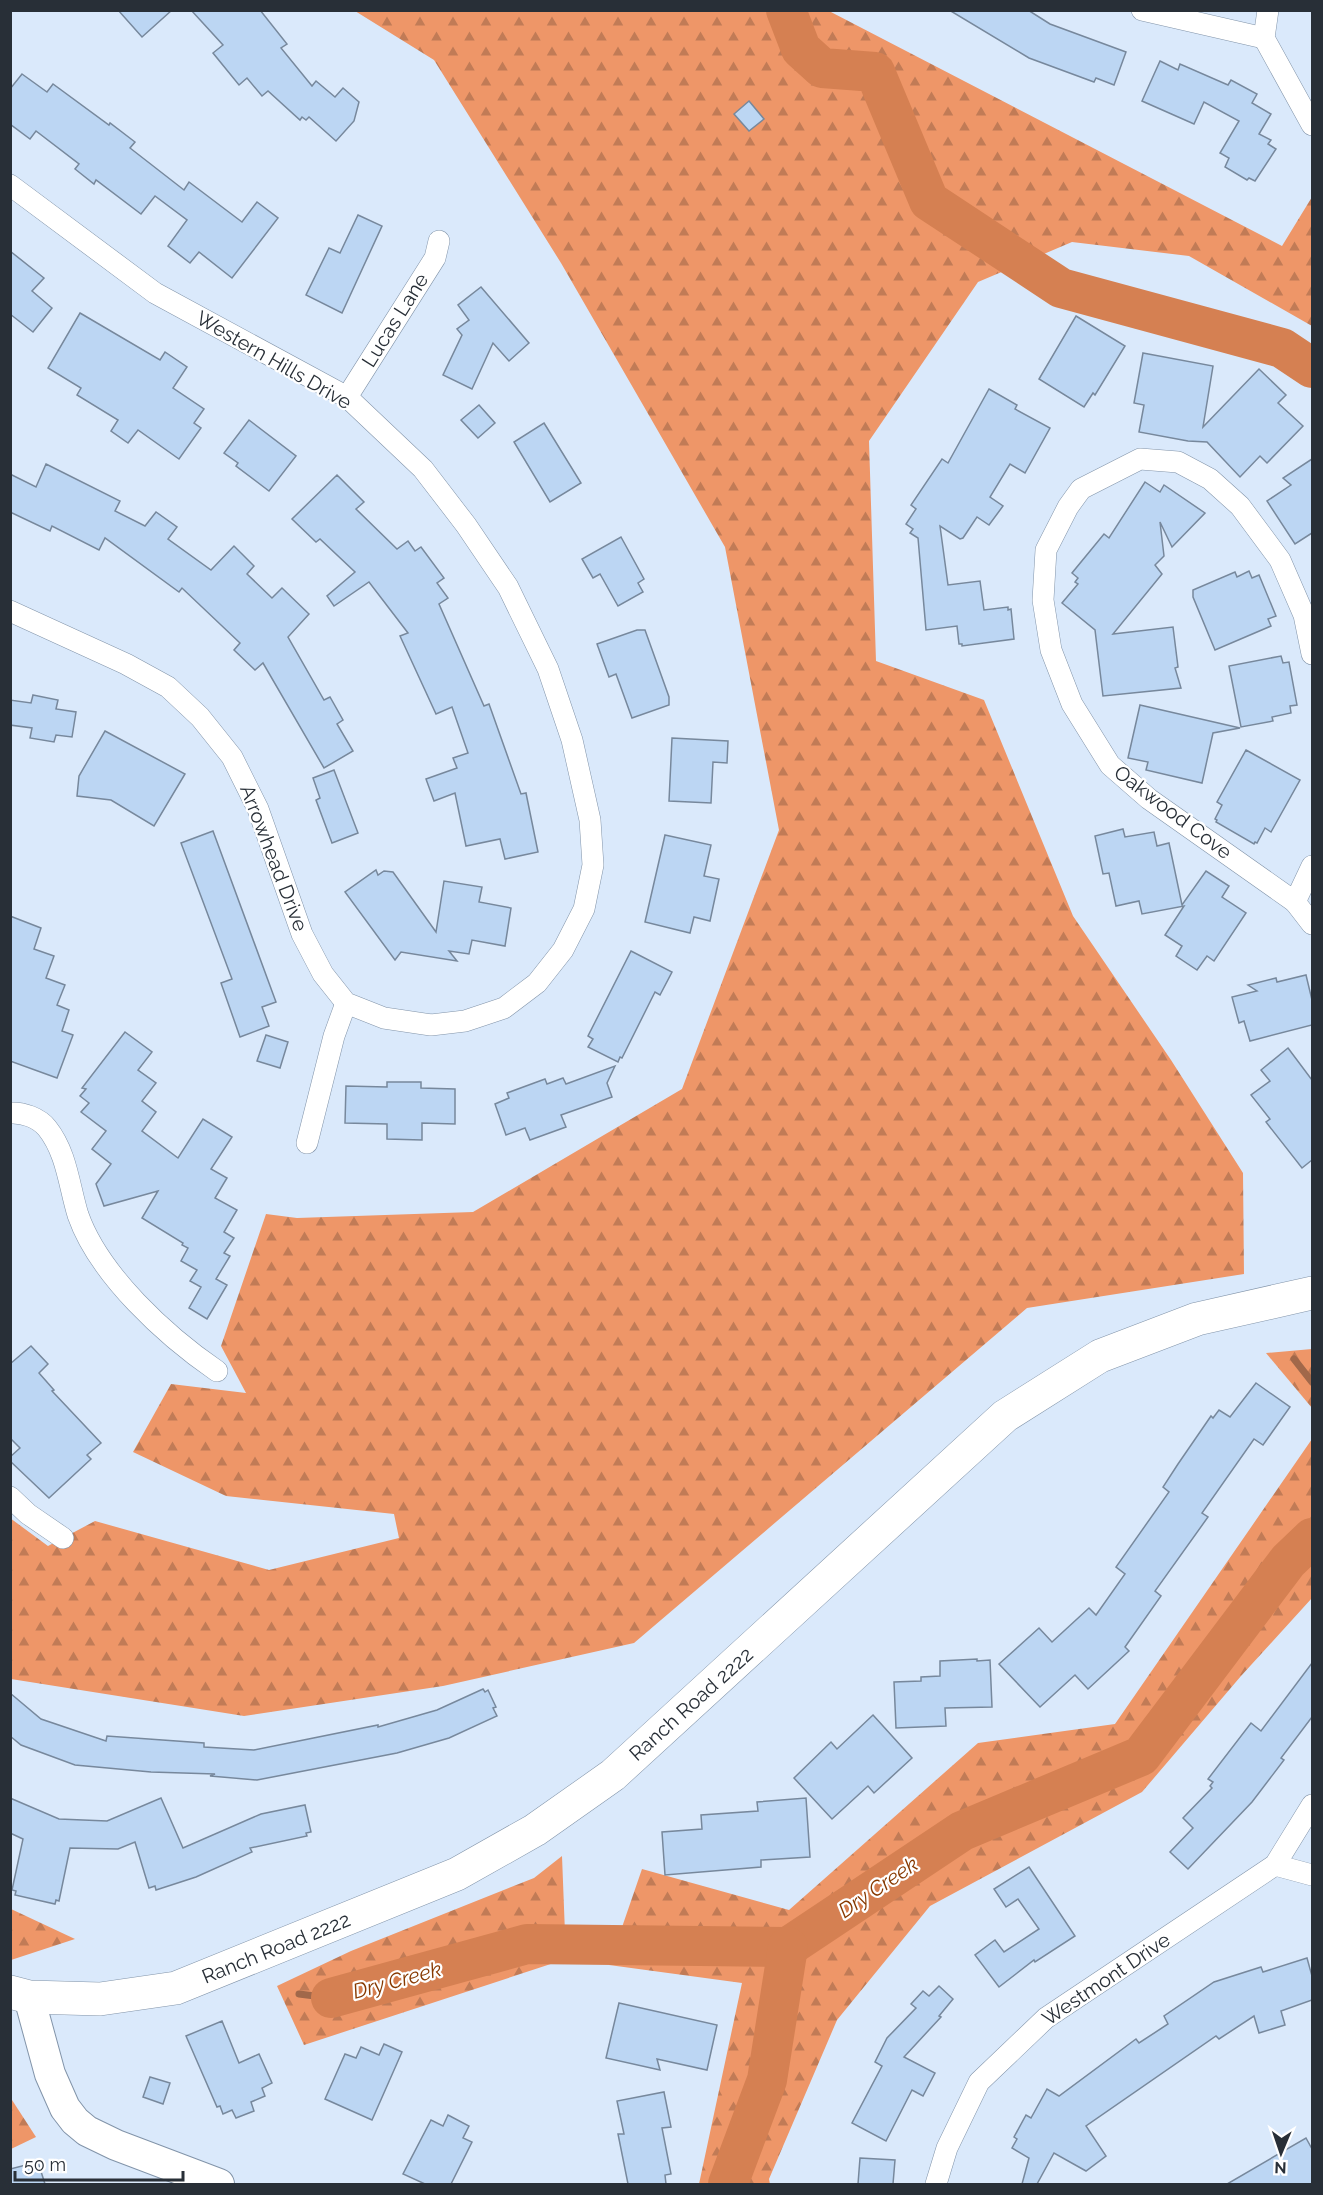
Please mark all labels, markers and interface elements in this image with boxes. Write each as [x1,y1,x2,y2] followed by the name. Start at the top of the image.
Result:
[357,268,433,371] street label: Lucas Lane
[192,306,356,414] street label: Western Hills Drive
[1109,760,1237,864] street label: Oakwood Cove
[235,782,313,935] street label: Arrowhead Drive
[624,1642,758,1766] street label: Ranch Road 2222
[833,1851,923,1923] water label: Dry Creek
[198,1907,354,1989] street label: Ranch Road 2222
[1038,1927,1175,2031] street label: Westmont Drive
[350,1956,444,2004] water label: Dry Creek
[1251,2123,1311,2183] north arrow
[15,2144,183,2182] scale bar
[24,2154,66,2175] text: 50 m
[1274,2158,1287,2177] text: N

